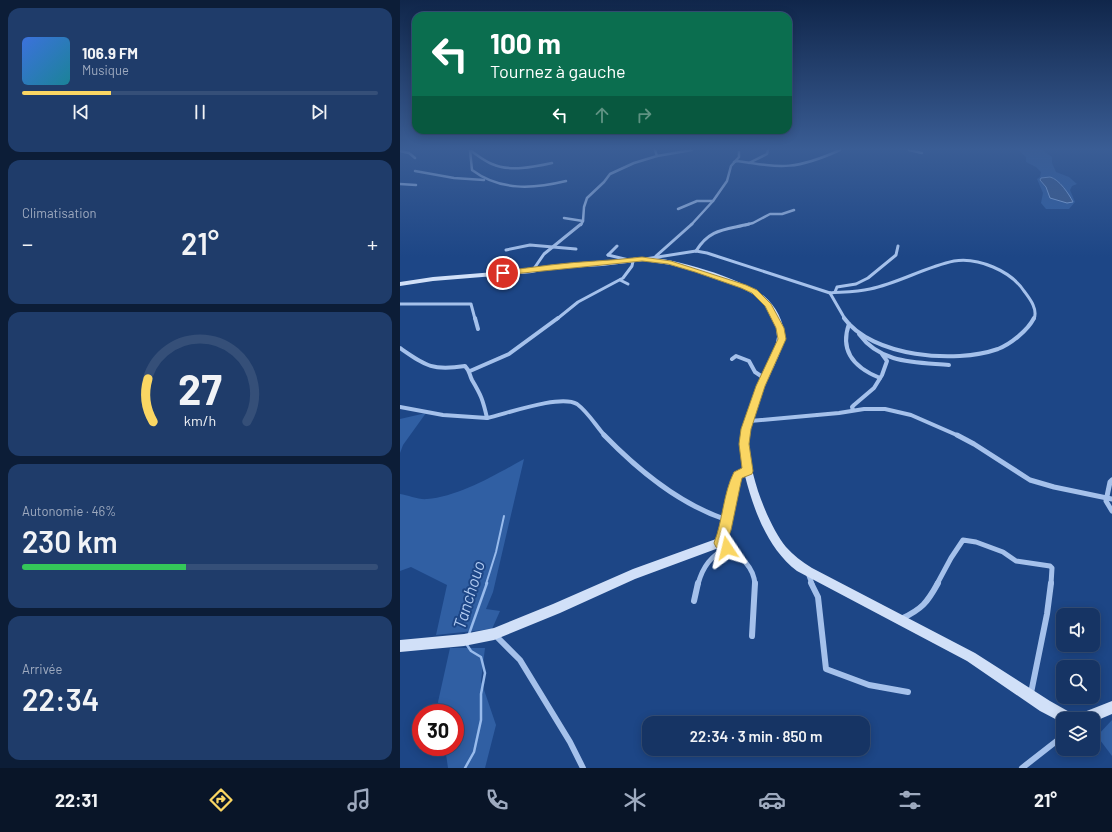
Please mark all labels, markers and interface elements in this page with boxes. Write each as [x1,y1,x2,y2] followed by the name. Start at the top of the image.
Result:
[490,26,561,60] text: 100 m
[424,28,476,80] icon: left
[82,44,138,62] text: 106.9 FM
[490,60,626,82] text: Tournez à gauche
[82,62,129,78] text: Musique
[70,101,92,123] icon: previous
[189,101,211,123] icon: pause
[308,101,330,123] icon: next
[549,104,571,126] icon: left
[591,104,613,126] icon: ahead
[633,104,655,126] icon: right
[22,205,97,221] text: Climatisation
[181,225,219,261] text: 21°
[22,230,33,256] text: −
[367,230,378,256] text: +
[486,256,520,290] pin
[492,262,514,284] icon: arrive
[178,363,222,413] text: 27
[184,412,216,429] text: km/h
[22,503,116,519] text: Autonomie · 46%
[22,523,118,559] text: 230 km
[706,527,748,569] position arrow
[448,558,488,631] water label: Tanchouo
[1056,608,1100,756] map controls
[1056,608,1100,652] button: sound
[1056,660,1100,704] button: search
[22,661,62,677] text: Arrivée
[22,681,99,717] text: 22:34
[412,704,464,756] speed limit sign: 30
[1056,712,1100,756] button: layers
[690,727,822,745] text: 22:34 · 3 min · 850 m
[207,786,235,814] icon: directions
[345,786,373,814] icon: music
[483,786,511,814] icon: phone
[621,786,649,814] icon: climate
[758,786,786,814] icon: car
[896,786,924,814] icon: filters
[55,789,98,811] text: 22:31
[1034,789,1057,811] text: 21°

